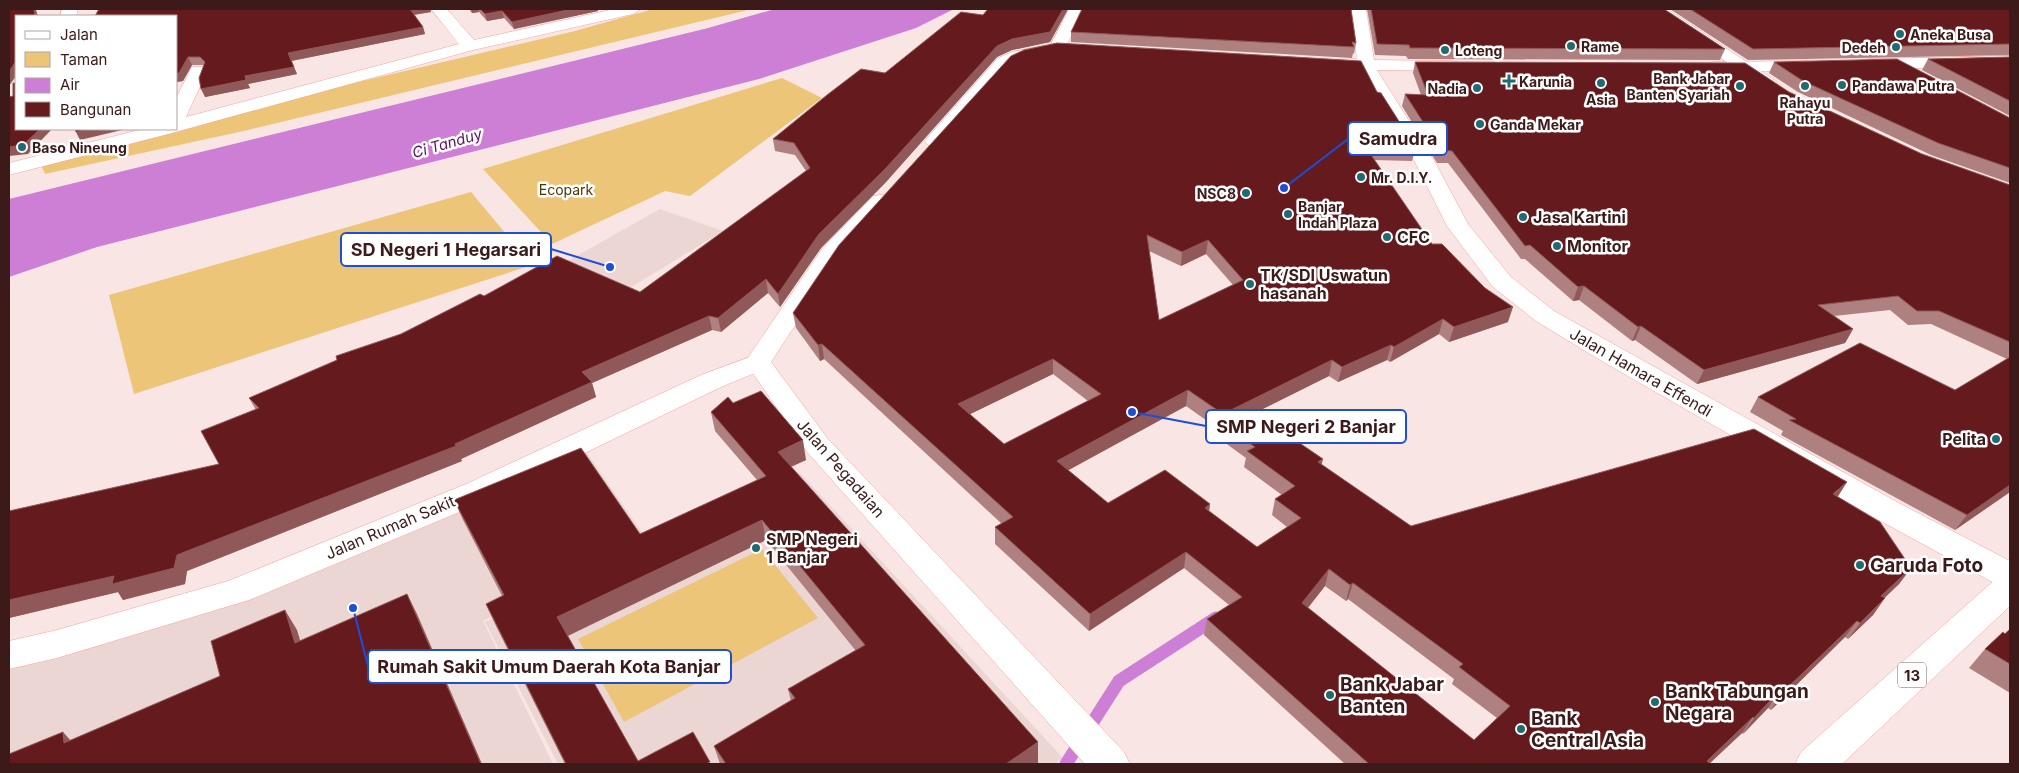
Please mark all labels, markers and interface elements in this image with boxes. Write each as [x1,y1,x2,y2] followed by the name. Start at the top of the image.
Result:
[15,15,178,130] legend
[60,25,98,44] text: Jalan
[1910,26,1991,43] place label: Aneka Busa
[1894,28,1906,40] marker: Aneka Busa
[1581,38,1619,55] place label: Rame
[1842,39,1886,56] place label: Dedeh
[1565,40,1577,52] marker: Rame
[1890,41,1902,53] marker: Dedeh
[1455,42,1502,59] place label: Loteng
[1439,44,1451,56] marker: Loteng
[60,50,107,69] text: Taman
[1627,70,1730,103] place label: Bank Jabar Banten Syariah
[1519,73,1572,90] place label: Karunia
[60,75,80,94] text: Air
[1503,75,1515,87] marker: Karunia
[1595,77,1607,89] marker: Asia
[1852,77,1955,94] place label: Pandawa Putra
[1836,79,1848,91] marker: Pandawa Putra
[1427,80,1467,97] place label: Nadia
[1734,80,1746,92] marker: Bank Jabar Banten Syariah
[1799,80,1811,92] marker: Rahayu Putra
[1471,82,1483,94] marker: Nadia
[1586,91,1616,108] place label: Asia
[1779,94,1831,127] place label: Rahayu Putra
[60,100,131,119] text: Bangunan
[1490,116,1581,133] place label: Ganda Mekar
[1474,118,1486,130] marker: Ganda Mekar
[1348,122,1447,155] callout: Samudra
[410,124,485,162] water label: Ci Tanduy
[1359,128,1437,149] text: Samudra
[32,139,127,156] place label: Baso Nineung
[16,141,28,153] marker: Baso Nineung
[1371,169,1432,186] place label: Mr. D.I.Y.
[1355,171,1367,183] marker: Mr. D.I.Y.
[539,181,594,198] park label: Ecopark
[1197,185,1236,202] place label: NSC8
[1240,187,1252,199] marker: NSC8
[1298,198,1377,231] place label: Banjar Indah Plaza
[1533,207,1626,227] place label: Jasa Kartini
[1282,208,1294,220] marker: Banjar Indah Plaza
[1517,211,1529,223] marker: Jasa Kartini
[1397,227,1430,247] place label: CFC
[1381,231,1393,243] marker: CFC
[341,233,551,266] callout: SD Negeri 1 Hegarsari
[1567,236,1629,256] place label: Monitor
[351,239,541,260] text: SD Negeri 1 Hegarsari
[1551,240,1563,252] marker: Monitor
[1260,265,1388,303] place label: TK/SDI Uswatun hasanah
[1244,278,1256,290] marker: TK/SDI Uswatun hasanah
[1566,323,1716,421] street label: Jalan Hamara Effendi
[1206,410,1406,443] callout: SMP Negeri 2 Banjar
[793,415,889,521] street label: Jalan Pegadaian
[1216,416,1396,437] text: SMP Negeri 2 Banjar
[1942,429,1986,449] place label: Pelita
[1990,433,2002,445] marker: Pelita
[322,491,458,563] street label: Jalan Rumah Sakit
[766,529,858,567] place label: SMP Negeri 1 Banjar
[750,542,762,554] marker: SMP Negeri 1 Banjar
[1870,554,1983,577] place label: Garuda Foto
[1854,559,1866,571] marker: Garuda Foto
[368,650,731,683] callout: Rumah Sakit Umum Daerah Kota Banjar
[377,656,721,677] text: Rumah Sakit Umum Daerah Kota Banjar
[1898,662,1926,688] road number: 13
[1340,673,1444,718] place label: Bank Jabar Banten
[1665,680,1809,725] place label: Bank Tabungan Negara
[1324,689,1336,701] marker: Bank Jabar Banten
[1649,696,1661,708] marker: Bank Tabungan Negara
[1531,707,1644,752] place label: Bank Central Asia
[1515,723,1527,735] marker: Bank Central Asia

